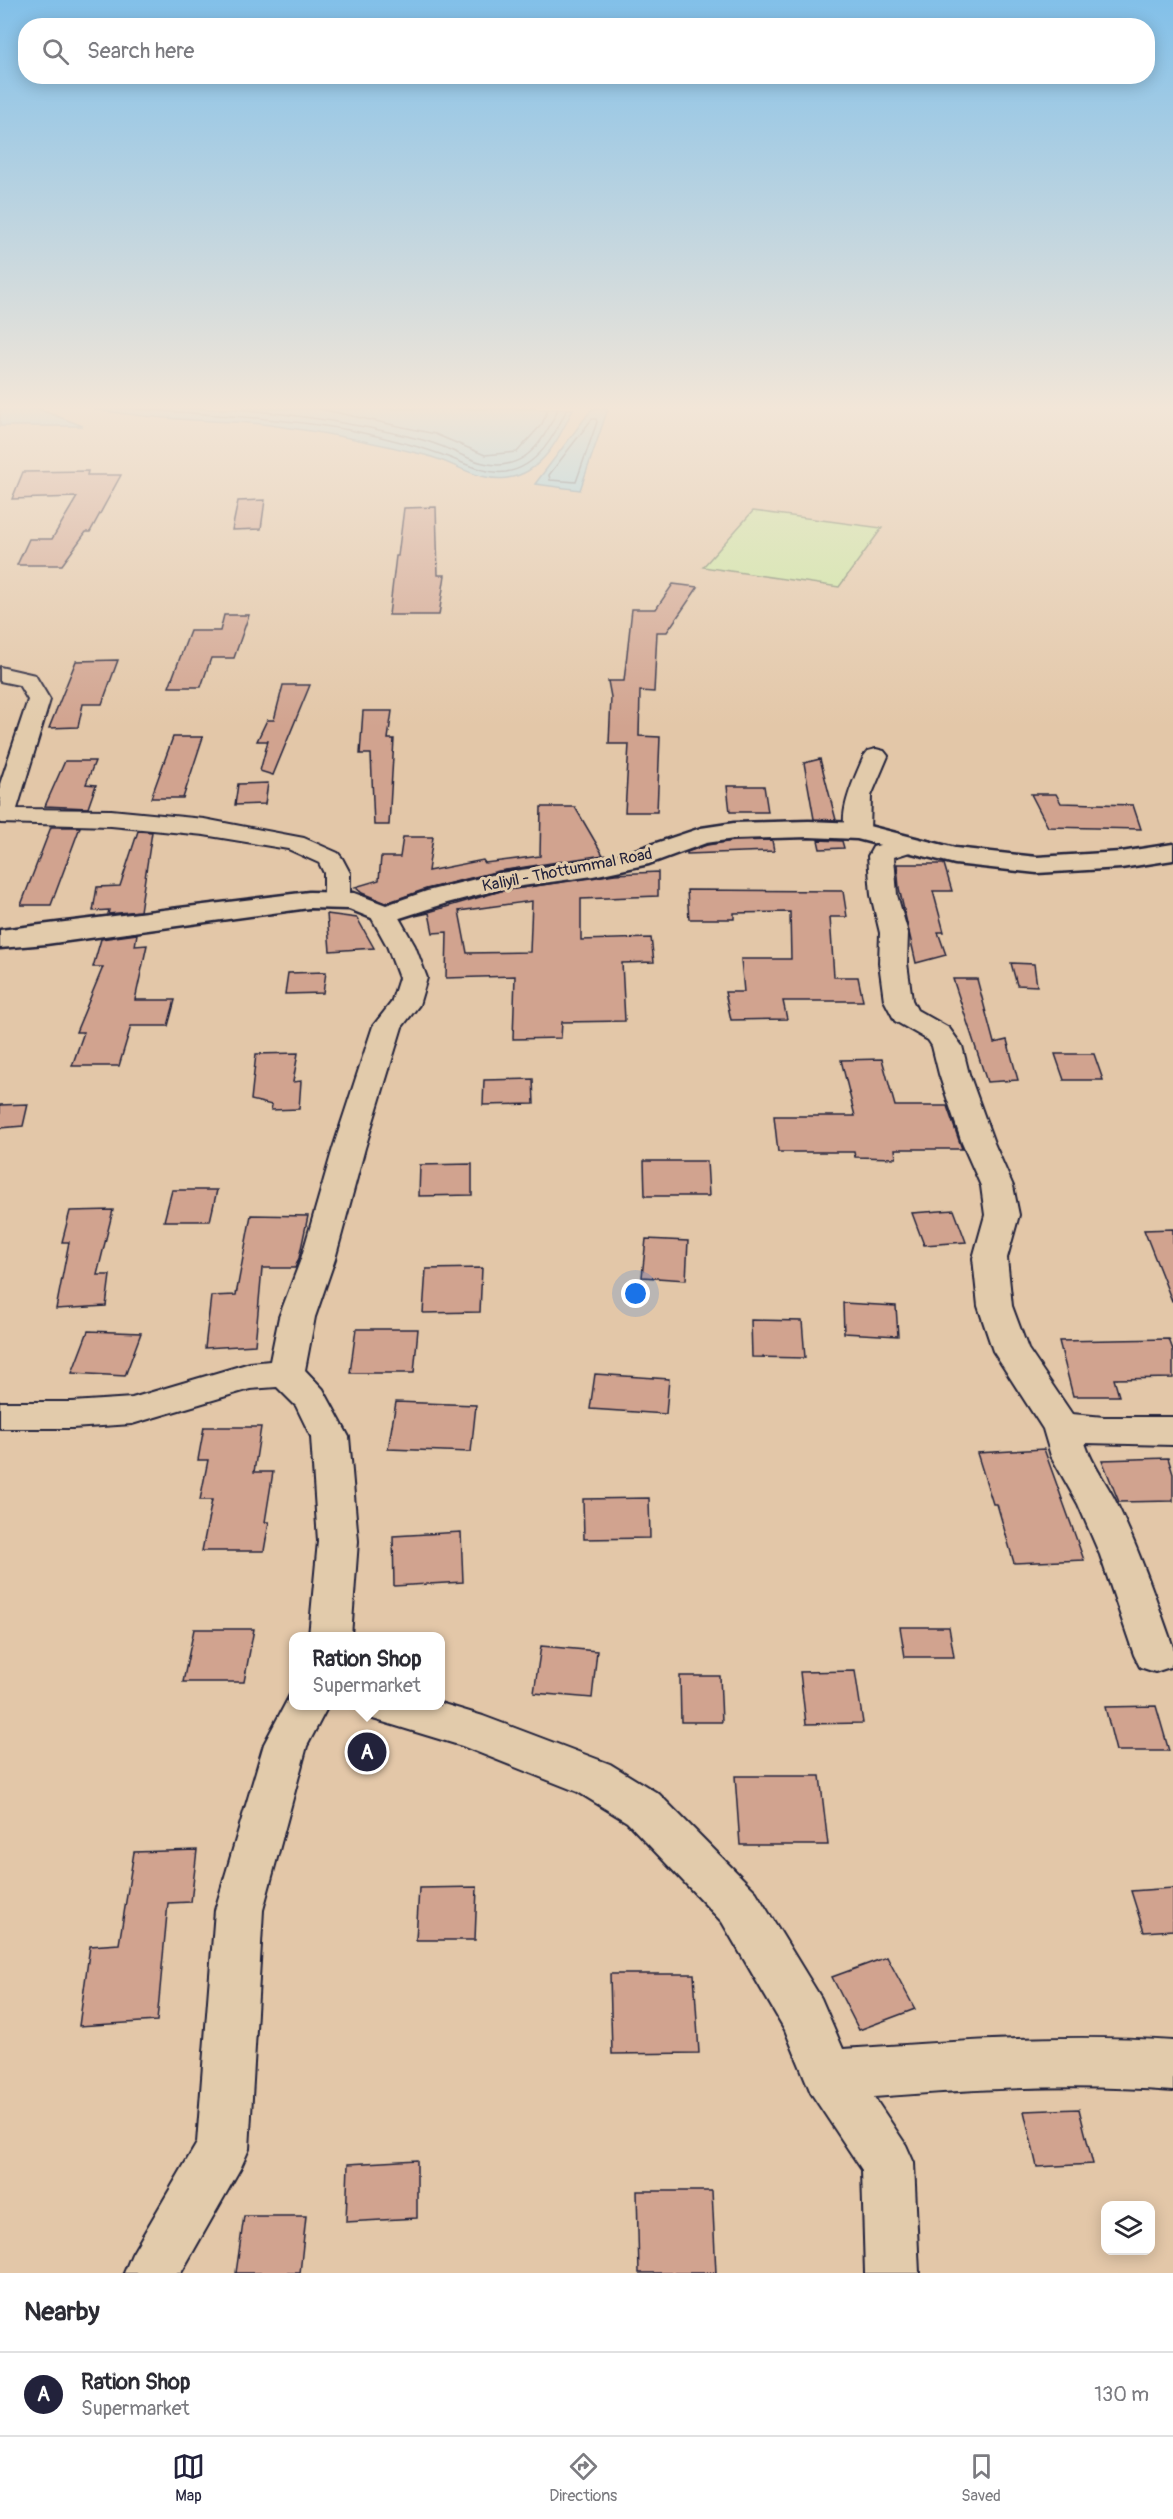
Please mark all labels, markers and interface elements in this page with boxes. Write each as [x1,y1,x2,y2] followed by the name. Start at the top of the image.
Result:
[18,18,1155,84] search box
[39,35,72,68] icon: search
[87,37,194,65] text: Search here
[481,844,654,896] street label: Kaliyil - Thottummal Road
[621,1279,650,1308] your location
[289,1632,445,1710] popup
[312,1645,422,1673] text: Ration Shop
[312,1673,421,1698] text: Supermarket
[348,1730,386,1774] pin: A
[1101,2201,1155,2255] map controls
[1101,2201,1155,2255] button: layers
[24,2296,100,2328] text: Nearby
[81,2368,190,2396] text: Ration Shop
[37,2382,50,2407] text: A
[1094,2382,1149,2407] text: 130 m
[81,2396,190,2421] text: Supermarket
[172,2450,205,2506] tab: Map
[549,2450,617,2506] tab: Directions
[961,2450,1001,2506] tab: Saved

